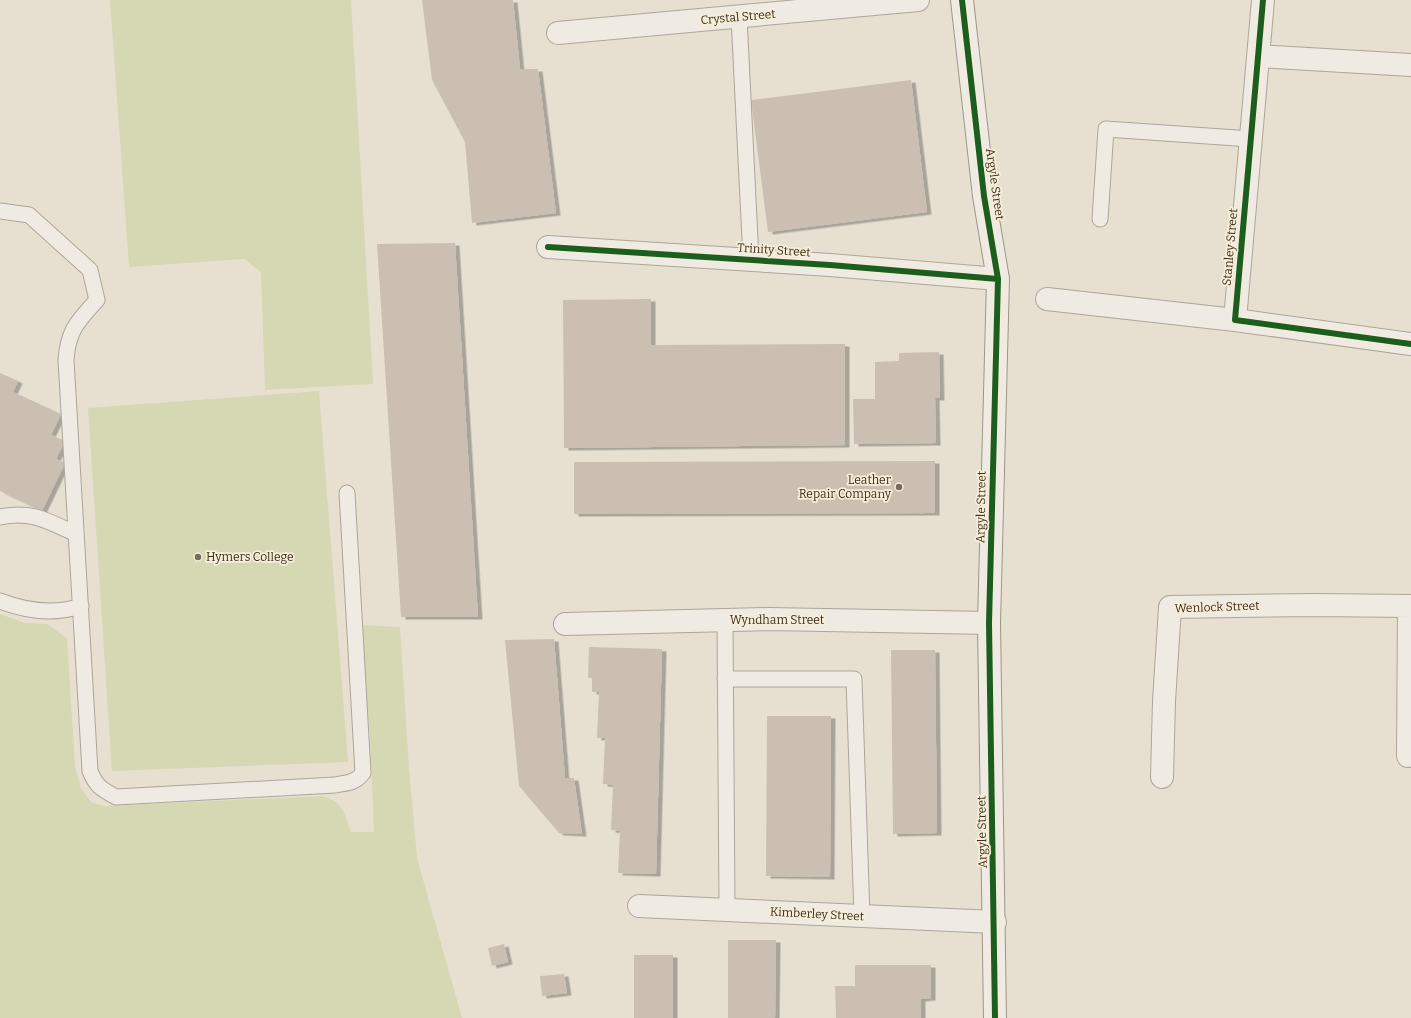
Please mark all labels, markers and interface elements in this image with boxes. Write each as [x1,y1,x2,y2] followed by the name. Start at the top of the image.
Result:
[700,7,777,27] street label: Crystal Street
[983,147,1007,221] street label: Argyle Street
[1220,207,1240,286] street label: Stanley Street
[737,240,812,260] street label: Trinity Street
[973,470,989,543] street label: Argyle Street
[799,473,892,501] place label: Leather Repair Company
[894,482,904,492] marker: Leather Repair Company
[206,550,294,564] place label: Hymers College
[193,552,203,562] marker: Hymers College
[1174,598,1260,615] street label: Wenlock Street
[730,613,825,627] street label: Wyndham Street
[974,795,990,868] street label: Argyle Street
[770,905,865,923] street label: Kimberley Street

